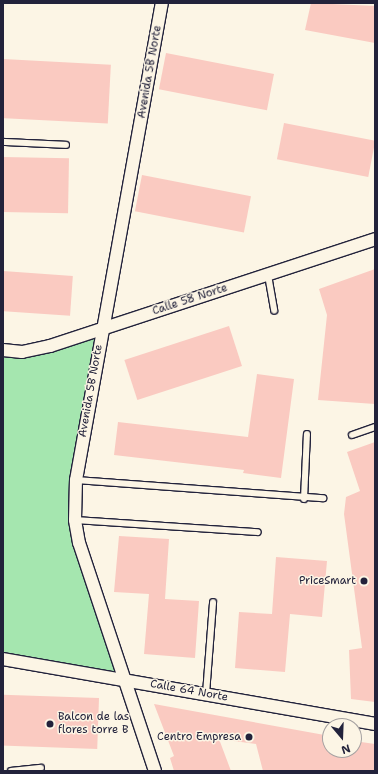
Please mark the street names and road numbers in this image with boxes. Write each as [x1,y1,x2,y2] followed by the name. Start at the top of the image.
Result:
[135,24,165,120] street label: Avenida 5B Norte
[151,282,229,318] street label: Calle 58 Norte
[76,343,106,439] street label: Avenida 5B Norte
[149,678,229,704] street label: Calle 64 Norte

